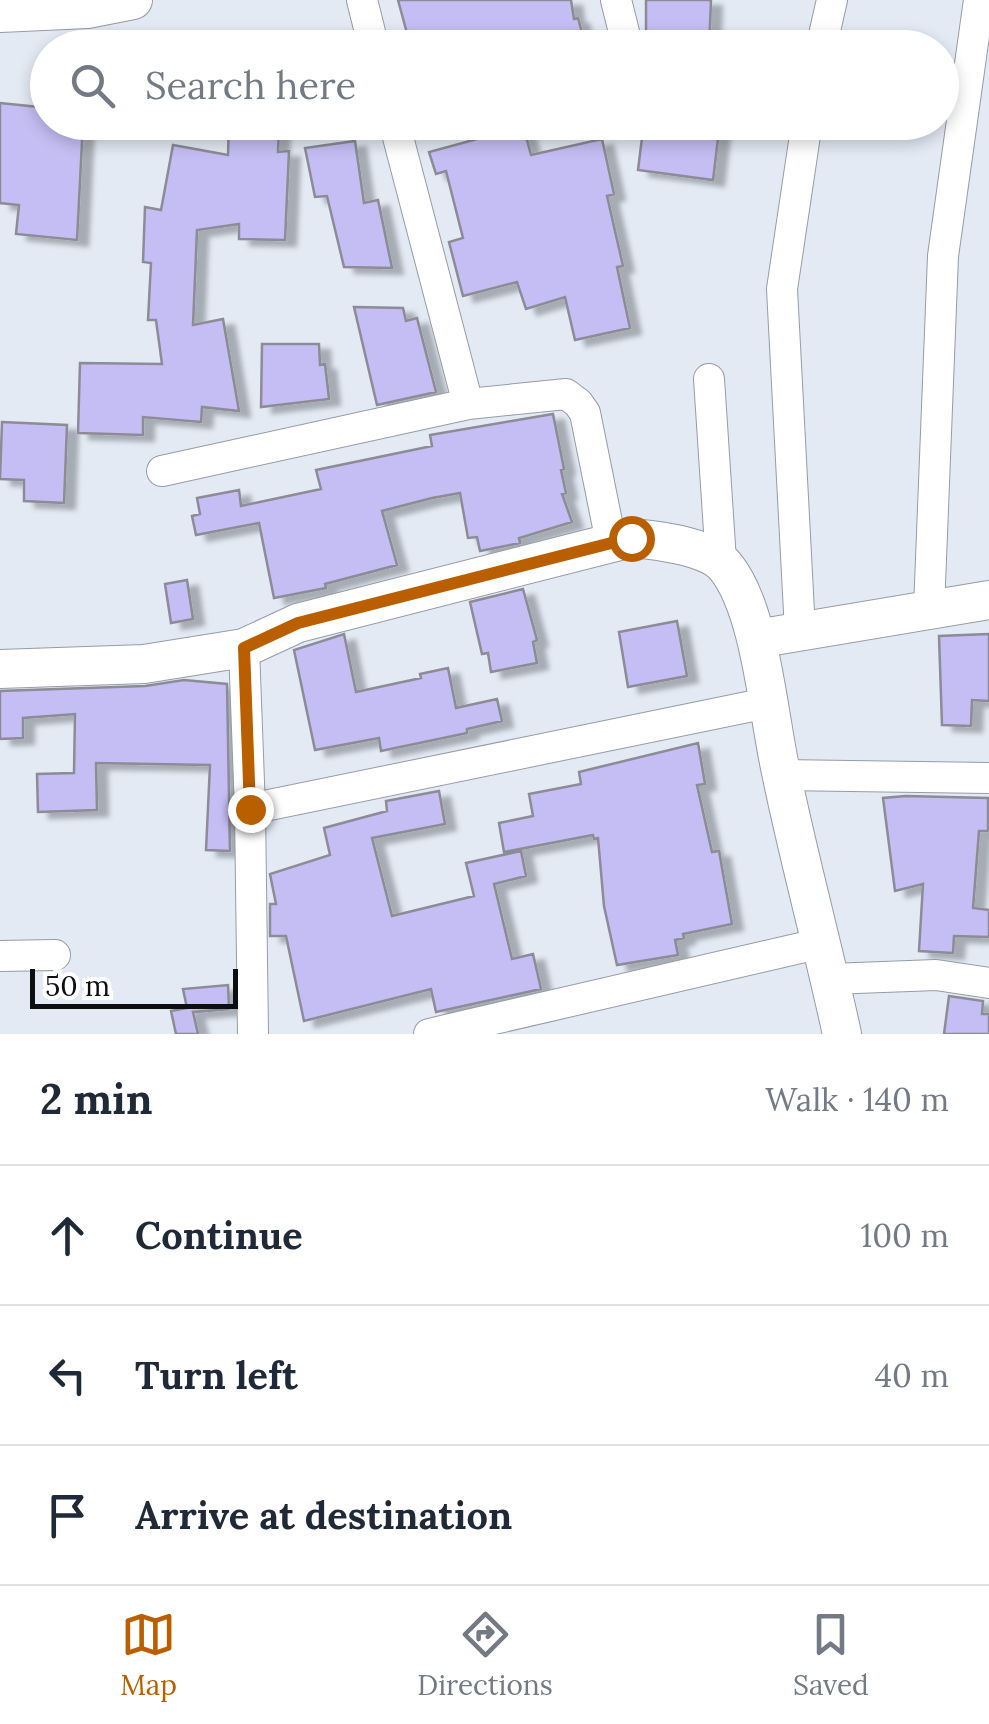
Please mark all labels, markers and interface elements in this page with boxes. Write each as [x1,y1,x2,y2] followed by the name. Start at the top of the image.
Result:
[30,30,959,140] search box
[65,58,120,113] icon: search
[145,61,356,109] text: Search here
[609,516,655,562] route start
[228,787,274,833] route end
[30,964,238,1008] scale bar
[45,968,110,1004] text: 50 m
[40,1072,153,1126] text: 2 min
[765,1079,949,1120] text: Walk · 140 m
[40,1208,95,1263] icon: ahead
[135,1211,303,1259] text: Continue
[861,1215,949,1256] text: 100 m
[40,1348,95,1403] icon: left
[135,1351,298,1399] text: Turn left
[875,1355,949,1396] text: 40 m
[40,1488,95,1543] icon: arrive
[135,1491,512,1539] text: Arrive at destination
[120,1607,177,1703] tab: Map
[417,1607,553,1703] tab: Directions
[793,1607,869,1703] tab: Saved

